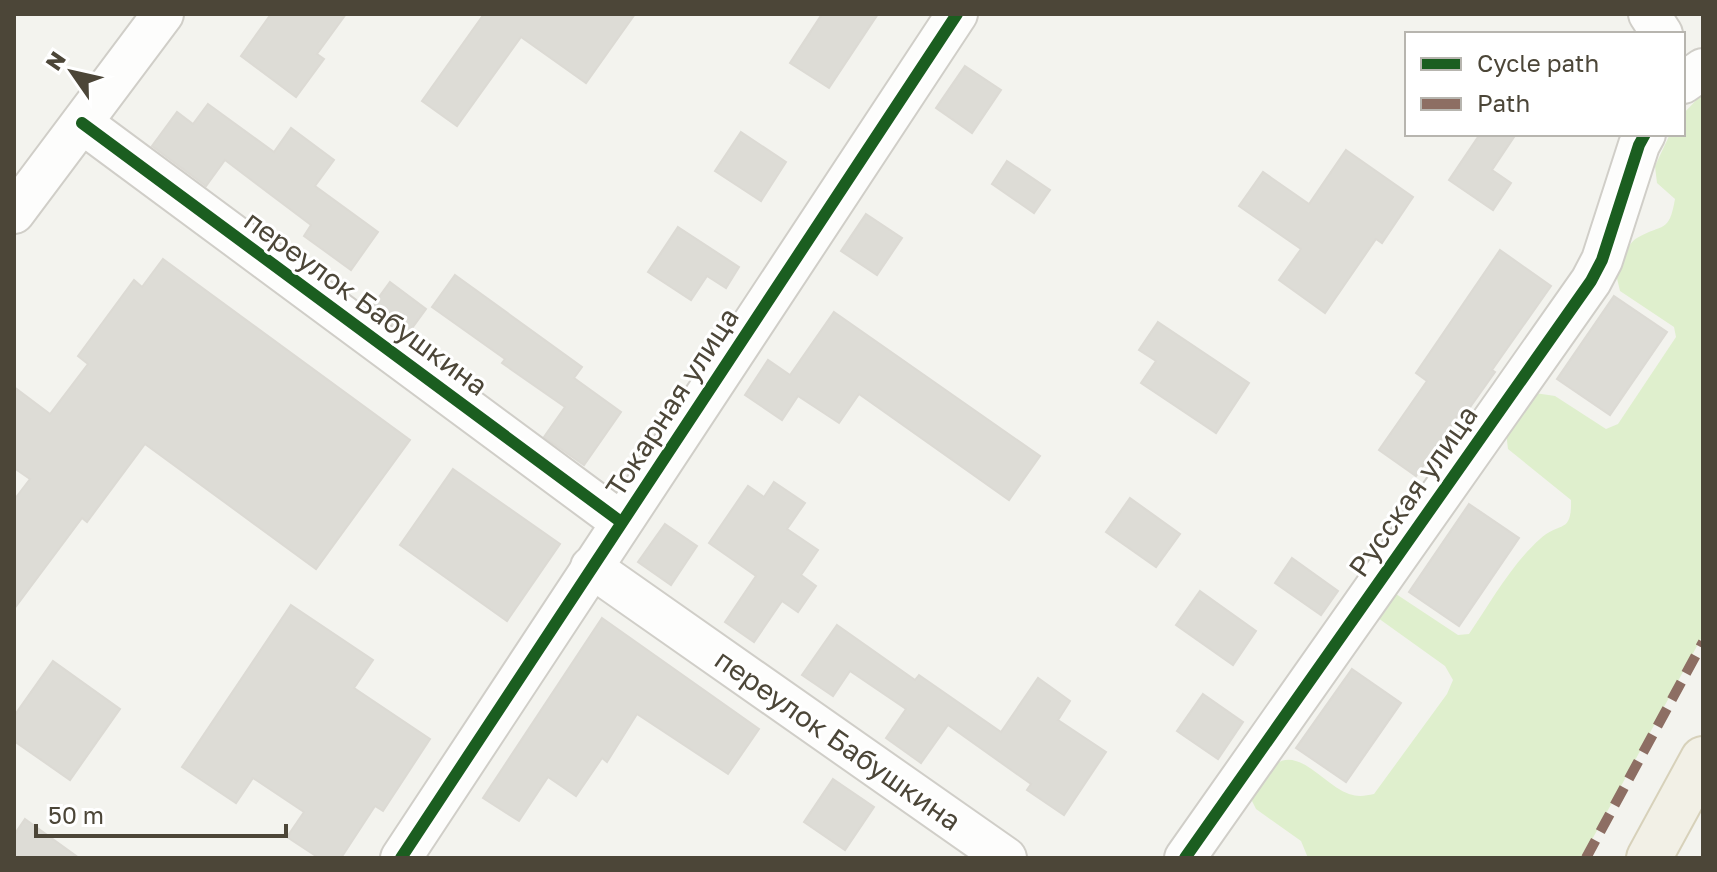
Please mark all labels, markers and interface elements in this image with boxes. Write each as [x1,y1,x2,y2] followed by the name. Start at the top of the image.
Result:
[32,32,112,112] north arrow
[1405,32,1685,136] legend
[39,46,71,75] text: N
[1477,48,1599,77] text: Cycle path
[1477,88,1530,117] text: Path
[238,203,494,402] street label: переулок Бабушкина
[598,301,745,502] street label: Токарная улица
[1341,399,1484,583] street label: Русская улица
[709,642,967,837] street label: переулок Бабушкина
[36,788,286,838] scale bar
[48,800,104,829] text: 50 m

